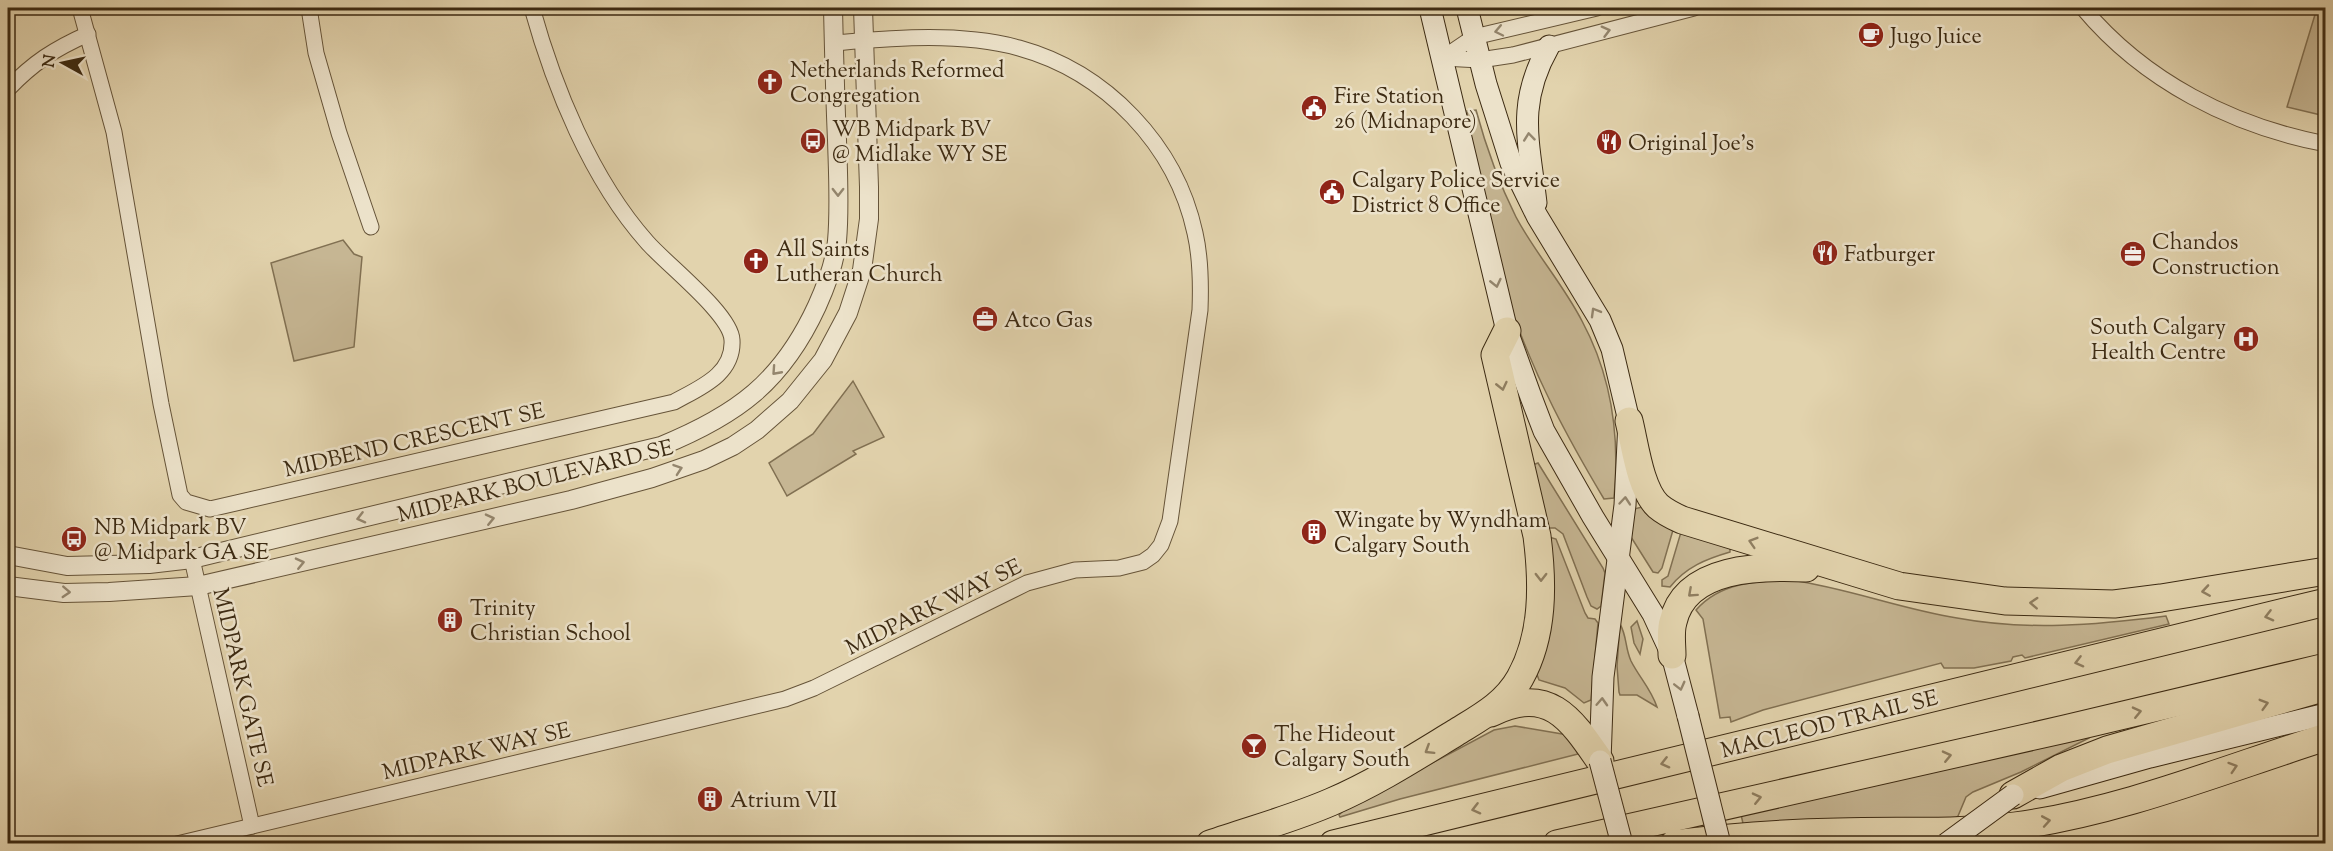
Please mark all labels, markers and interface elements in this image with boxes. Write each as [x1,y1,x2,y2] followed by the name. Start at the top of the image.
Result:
[1856,20,1886,50] cafe icon: Jugo Juice
[1889,22,1982,54] place label: Jugo Juice
[1495,24,1505,37] one-way arrow
[1600,26,1611,38] one-way arrow
[33,33,93,93] north arrow
[38,53,63,69] text: N
[790,56,1004,113] place label: Netherlands Reformed Congregation
[755,67,785,97] church icon: Netherlands Reformed Congregation
[1334,82,1477,139] place label: Fire Station 26 (Midnapore)
[1299,93,1329,123] public building icon: Fire Station 26 (Midnapore)
[832,115,1008,172] place label: WB Midpark BV @ Midlake WY SE
[798,126,828,156] bus stop icon: WB Midpark BV @ Midlake WY SE
[1594,127,1624,157] restaurant icon: Original Joe's
[1628,129,1754,161] place label: Original Joe's
[1523,132,1535,141] one-way arrow
[1352,166,1560,223] place label: Calgary Police Service District 8 Office
[1317,177,1347,207] public building icon: Calgary Police Service District 8 Office
[832,187,845,196] one-way arrow
[2152,228,2280,285] place label: Chandos Construction
[776,235,943,292] place label: All Saints Lutheran Church
[1810,238,1840,268] restaurant icon: Fatburger
[2118,239,2148,269] office icon: Chandos Construction
[1844,240,1935,272] place label: Fatburger
[741,246,771,276] church icon: All Saints Lutheran Church
[1488,278,1501,288] one-way arrow
[970,304,1000,334] office icon: Atco Gas
[1004,306,1093,338] place label: Atco Gas
[1591,308,1602,318] one-way arrow
[2090,313,2226,370] place label: South Calgary Health Centre
[2231,324,2261,354] hospital icon: South Calgary Health Centre
[772,365,783,375] one-way arrow
[1495,381,1508,391] one-way arrow
[281,396,548,488] street label: MIDBEND CRESCENT SE
[394,433,677,533] street label: MIDPARK BOULEVARD SE
[672,464,683,476] one-way arrow
[1618,496,1631,505] one-way arrow
[1334,506,1547,563] place label: Wingate by Wyndham Calgary South
[356,511,366,524] one-way arrow
[94,513,269,570] place label: NB Midpark BV @ Midpark GA SE
[484,513,494,526] one-way arrow
[1299,517,1329,547] building icon: Wingate by Wyndham Calgary South
[59,524,89,554] bus stop icon: NB Midpark BV @ Midpark GA SE
[1748,537,1759,549] one-way arrow
[841,552,1028,665] street label: MIDPARK WAY SE
[294,557,304,570] one-way arrow
[1535,572,1547,581] one-way arrow
[61,585,70,598] one-way arrow
[203,585,280,790] street label: MIDPARK GATE SE
[2201,585,2210,597] one-way arrow
[1688,586,1698,597] one-way arrow
[470,594,631,651] place label: Trinity Christian School
[2030,596,2039,609] one-way arrow
[435,605,465,635] building icon: Trinity Christian School
[2264,608,2274,621] one-way arrow
[2074,655,2084,668] one-way arrow
[1672,681,1685,691] one-way arrow
[1718,683,1942,768] street label: MACLEOD TRAIL SE
[1595,698,1608,707] one-way arrow
[2259,699,2269,712] one-way arrow
[2132,706,2142,719] one-way arrow
[379,716,574,790] street label: MIDPARK WAY SE
[1274,720,1410,777] place label: The Hideout Calgary South
[1239,731,1269,761] bar icon: The Hideout Calgary South
[1425,742,1435,754] one-way arrow
[1942,750,1952,763] one-way arrow
[1660,755,1670,768] one-way arrow
[2227,761,2238,774] one-way arrow
[695,784,725,814] building icon: Atrium VII
[730,786,837,818] place label: Atrium VII
[1752,793,1762,806] one-way arrow
[1471,801,1481,814] one-way arrow
[2041,815,2051,828] one-way arrow

